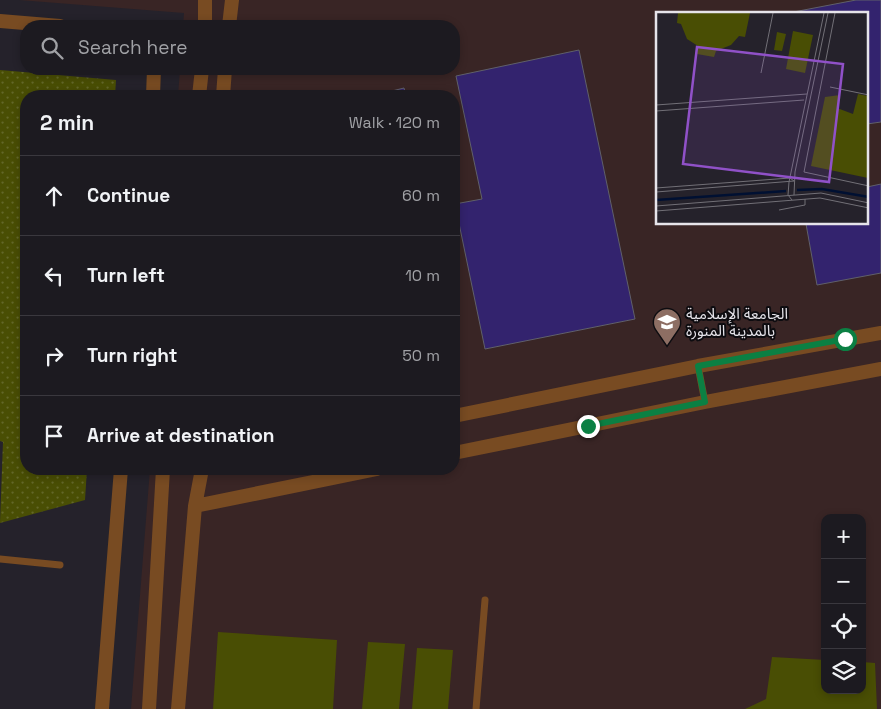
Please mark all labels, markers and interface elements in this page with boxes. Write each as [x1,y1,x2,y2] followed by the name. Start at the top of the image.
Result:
[656,12,868,225] inset map
[20,20,460,75] search box
[38,34,66,62] icon: search
[78,35,188,60] text: Search here
[40,109,94,136] text: 2 min
[349,112,440,133] text: Walk · 120 m
[40,182,68,210] icon: ahead
[87,183,170,208] text: Continue
[402,185,440,206] text: 60 m
[40,262,68,290] icon: left
[87,263,165,288] text: Turn left
[405,265,440,286] text: 10 m
[686,304,788,340] place label: الجامعة الإسلامية بالمدينة المنورة
[652,307,682,346] school or university icon: الجامعة الإسلامية بالمدينة المنورة
[834,328,857,351] route start
[40,342,68,370] icon: right
[87,343,177,368] text: Turn right
[402,345,440,366] text: 50 m
[577,415,600,438] route end
[40,422,68,450] icon: arrive
[87,423,275,448] text: Arrive at destination
[821,514,866,694] map controls
[821,514,866,559] button: +
[821,559,866,604] button: −
[821,604,866,649] button: locate
[821,649,866,694] button: layers

